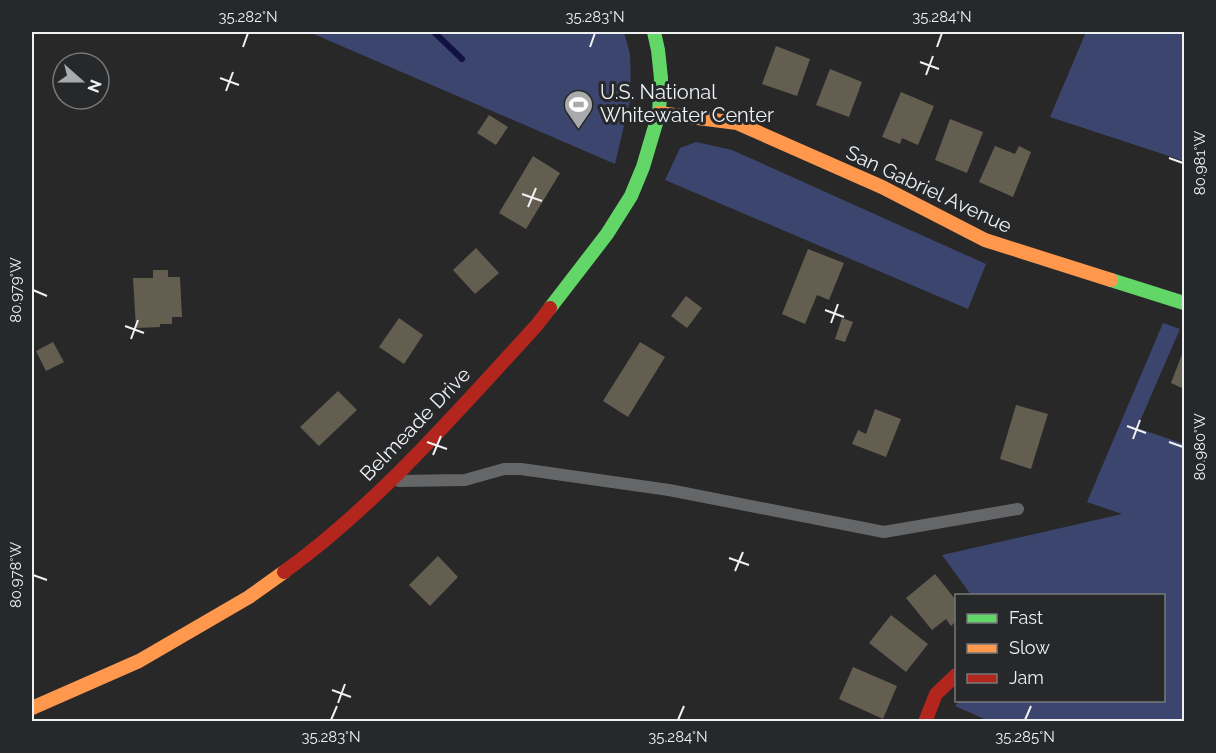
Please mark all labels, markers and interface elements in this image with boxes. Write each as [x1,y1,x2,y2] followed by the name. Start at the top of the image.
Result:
[219,8,277,26] text: 35.282°N
[566,8,624,26] text: 35.283°N
[912,8,972,26] text: 35.284°N
[51,51,111,111] north arrow
[83,77,106,95] text: N
[600,80,774,127] place label: U.S. National Whitewater Center
[563,88,595,130] sports icon: U.S. National Whitewater Center
[1191,131,1209,195] text: 80.981°W
[842,140,1016,238] street label: San Gabriel Avenue
[7,257,25,323] text: 80.979°W
[355,362,475,486] street label: Belmeade Drive
[1191,413,1209,481] text: 80.980°W
[7,542,25,608] text: 80.978°W
[955,594,1165,702] legend
[1009,607,1043,628] text: Fast
[1009,637,1050,658] text: Slow
[1009,667,1044,688] text: Jam
[302,728,360,746] text: 35.283°N
[648,728,708,746] text: 35.284°N
[995,728,1055,746] text: 35.285°N

